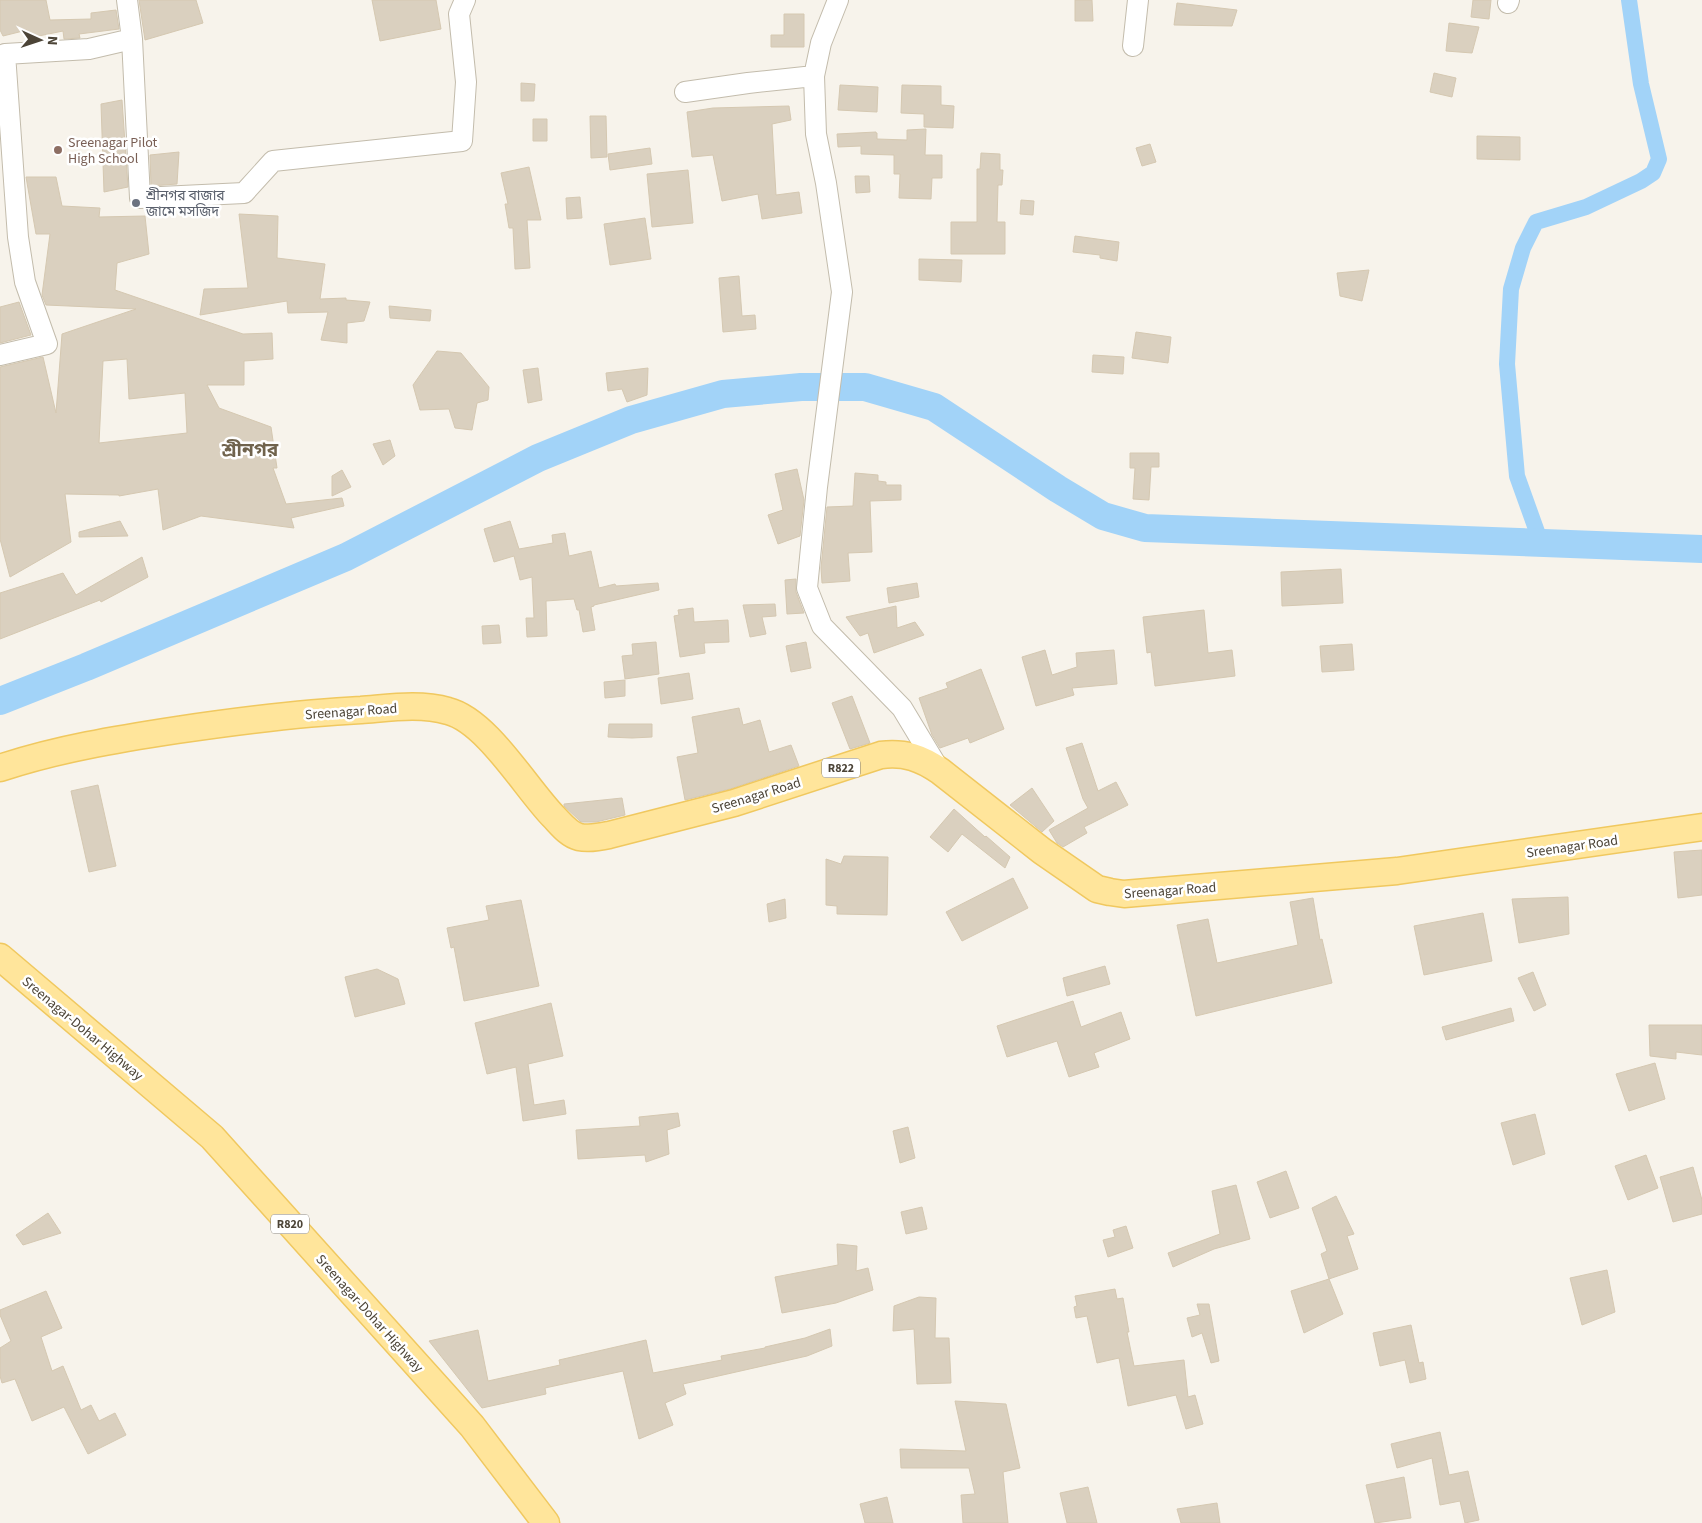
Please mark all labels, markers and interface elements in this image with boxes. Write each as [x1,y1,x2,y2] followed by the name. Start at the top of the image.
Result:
[15,15,65,65] north arrow
[42,35,62,46] text: N
[68,133,158,169] place label: Sreenagar Pilot High School
[52,144,64,156] marker: Sreenagar Pilot High School
[145,186,225,222] place label: শ্রীনগর বাজার জামে মসজিদ
[130,197,142,209] marker: শ্রীনগর বাজার জামে মসজিদ
[221,437,279,464] district label: শ্রীনগর
[304,699,398,725] street label: Sreenagar Road
[822,758,860,778] road number: R822
[709,773,803,819] street label: Sreenagar Road
[1525,831,1619,863] street label: Sreenagar Road
[1123,878,1217,904] street label: Sreenagar Road
[17,972,148,1086] street label: Sreenagar-Dohar Highway
[271,1214,309,1234] road number: R820
[311,1250,428,1377] street label: Sreenagar-Dohar Highway

